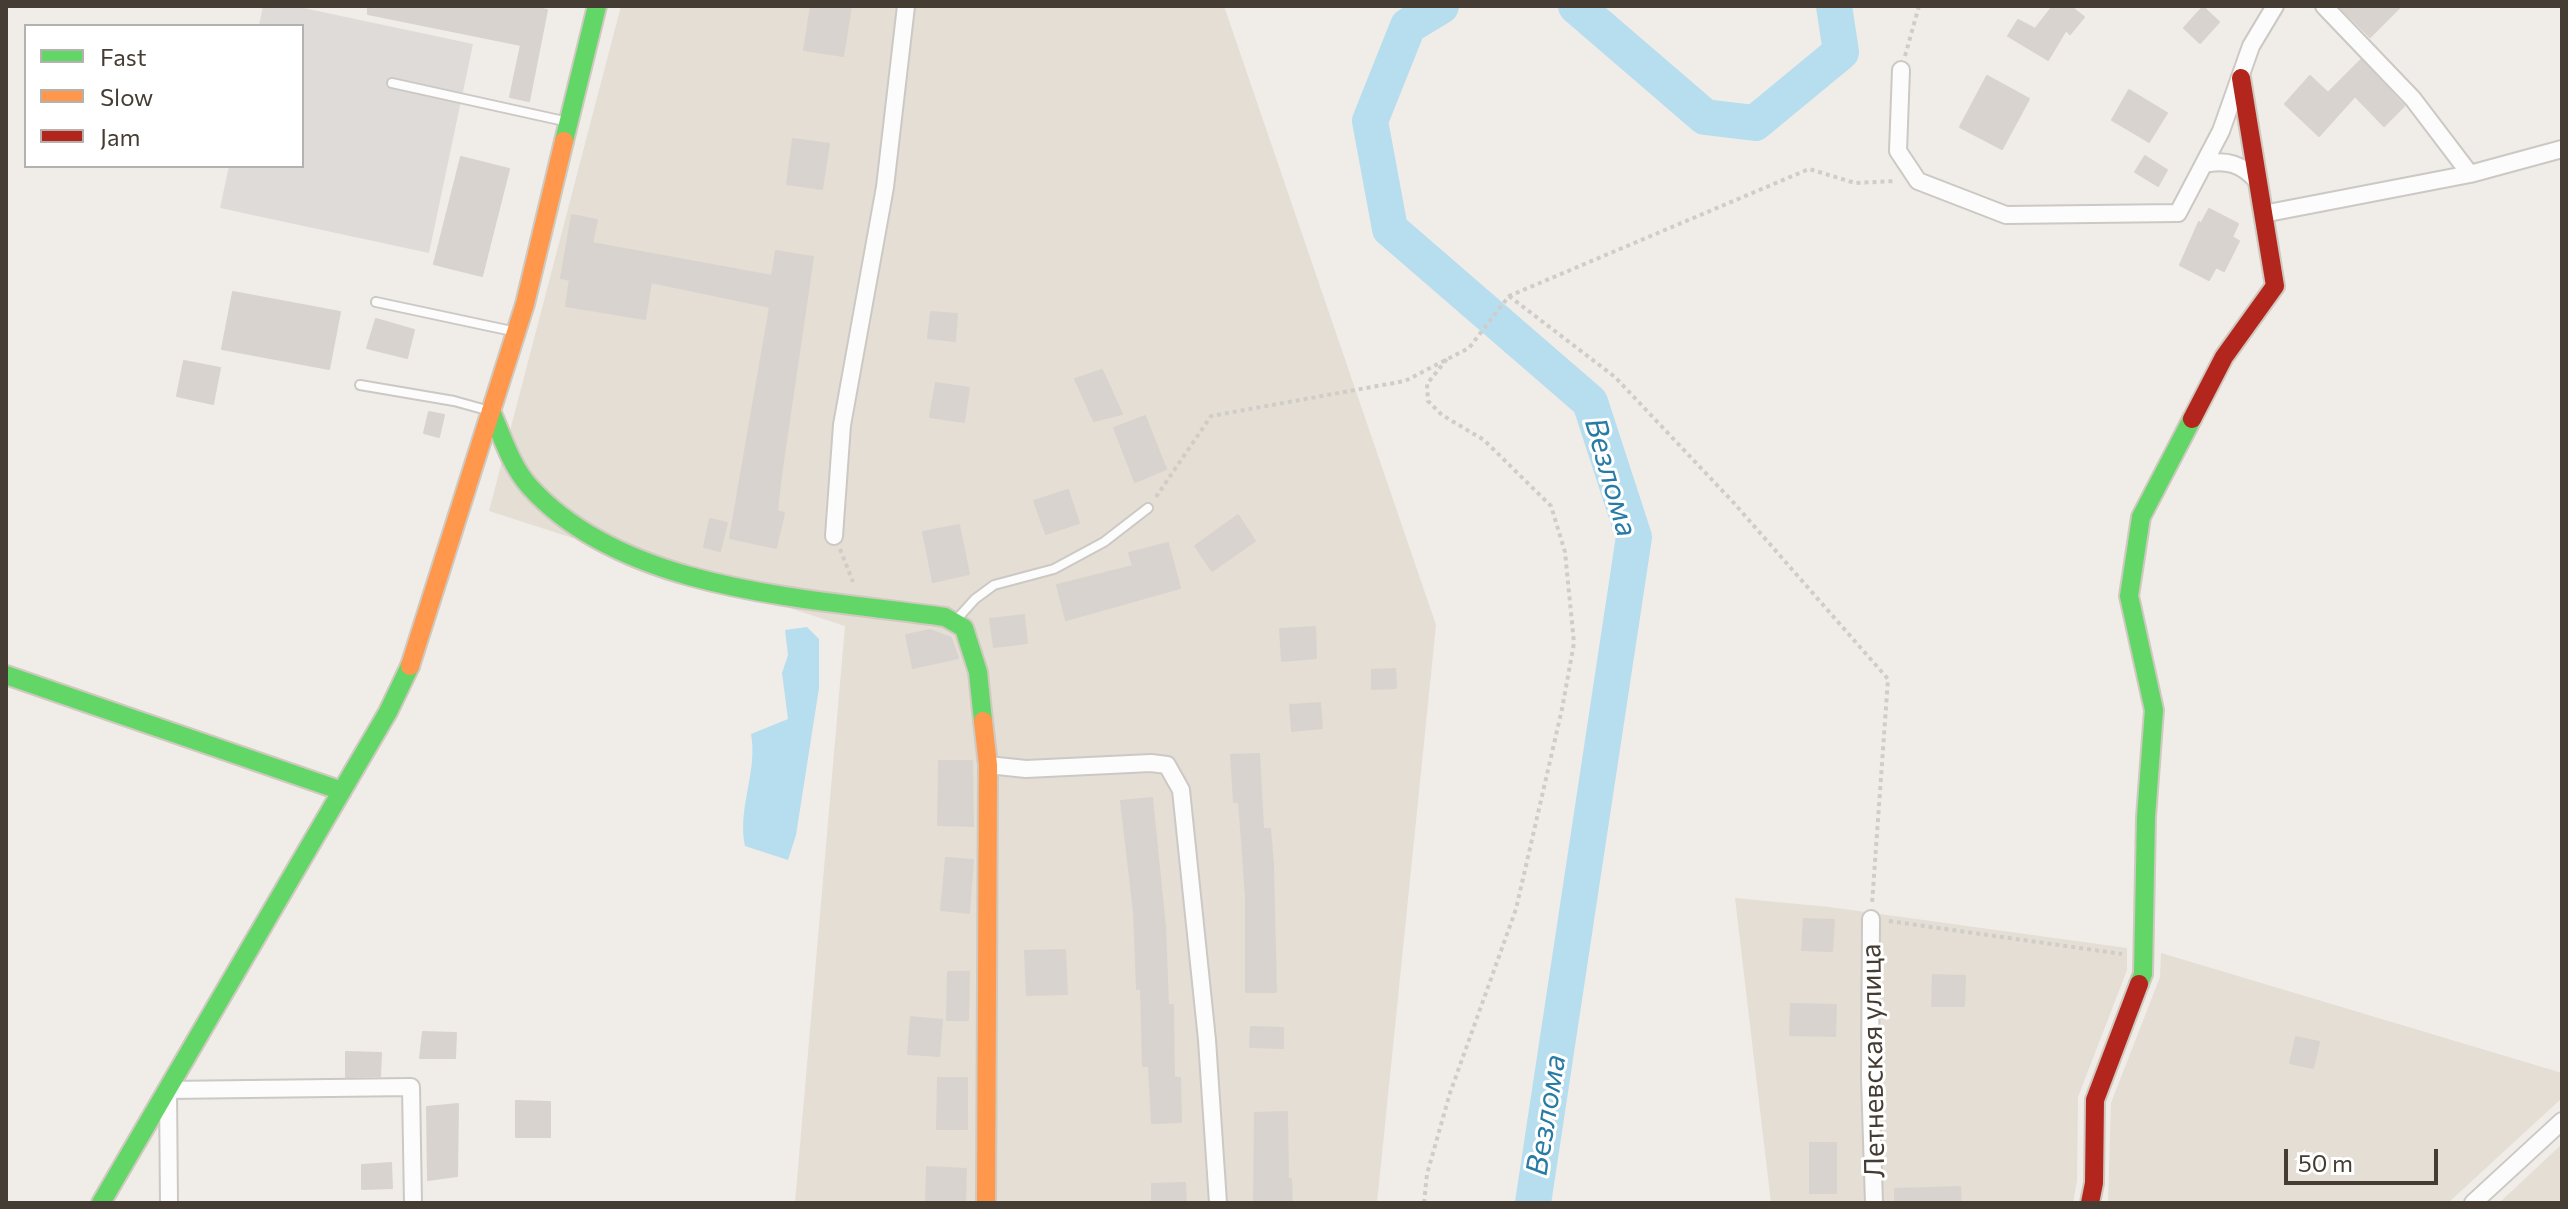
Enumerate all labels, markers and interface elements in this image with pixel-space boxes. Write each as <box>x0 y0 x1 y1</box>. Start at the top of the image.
legend <box>24 24 304 168</box>
text: Fast <box>100 42 147 71</box>
text: Slow <box>100 82 153 111</box>
text: Jam <box>100 122 140 151</box>
water label: Везлома <box>1577 413 1645 541</box>
street label: Летневская улица <box>1854 943 1892 1179</box>
water label: Везлома <box>1519 1052 1573 1178</box>
scale bar <box>2288 1133 2442 1183</box>
text: 50 m <box>2298 1148 2353 1177</box>

